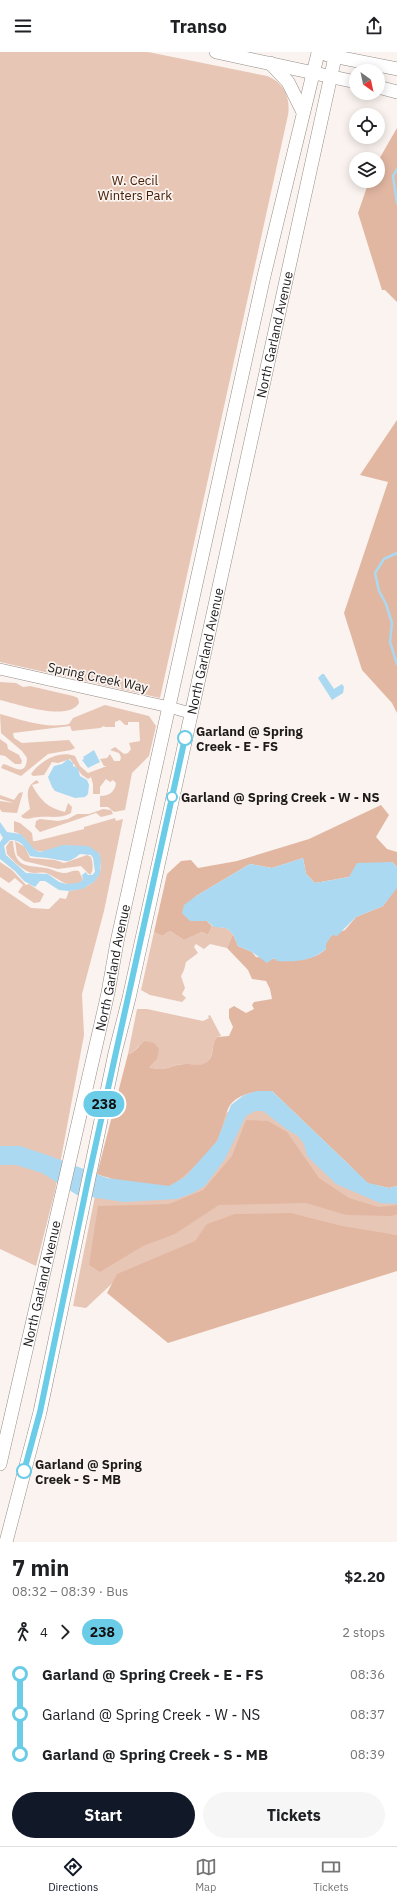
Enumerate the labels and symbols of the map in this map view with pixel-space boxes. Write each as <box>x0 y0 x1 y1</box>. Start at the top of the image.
north arrow <box>349 64 385 100</box>
park label: W. Cecil Winters Park <box>98 172 172 204</box>
street label: North Garland Avenue <box>253 270 297 400</box>
street label: North Garland Avenue <box>183 586 228 716</box>
street label: Spring Creek Way <box>46 659 150 697</box>
place label: Garland @ Spring Creek - E - FS <box>196 723 304 755</box>
marker: Garland @ Spring Creek - E - FS <box>177 730 193 746</box>
place label: Garland @ Spring Creek - W - NS <box>181 789 380 806</box>
marker: Garland @ Spring Creek - W - NS <box>166 791 178 803</box>
street label: North Garland Avenue <box>92 903 134 1033</box>
line badge: 238 <box>81 1091 127 1117</box>
street label: North Garland Avenue <box>19 1219 65 1349</box>
place label: Garland @ Spring Creek - S - MB <box>35 1456 143 1488</box>
marker: Garland @ Spring Creek - S - MB <box>16 1463 32 1479</box>

